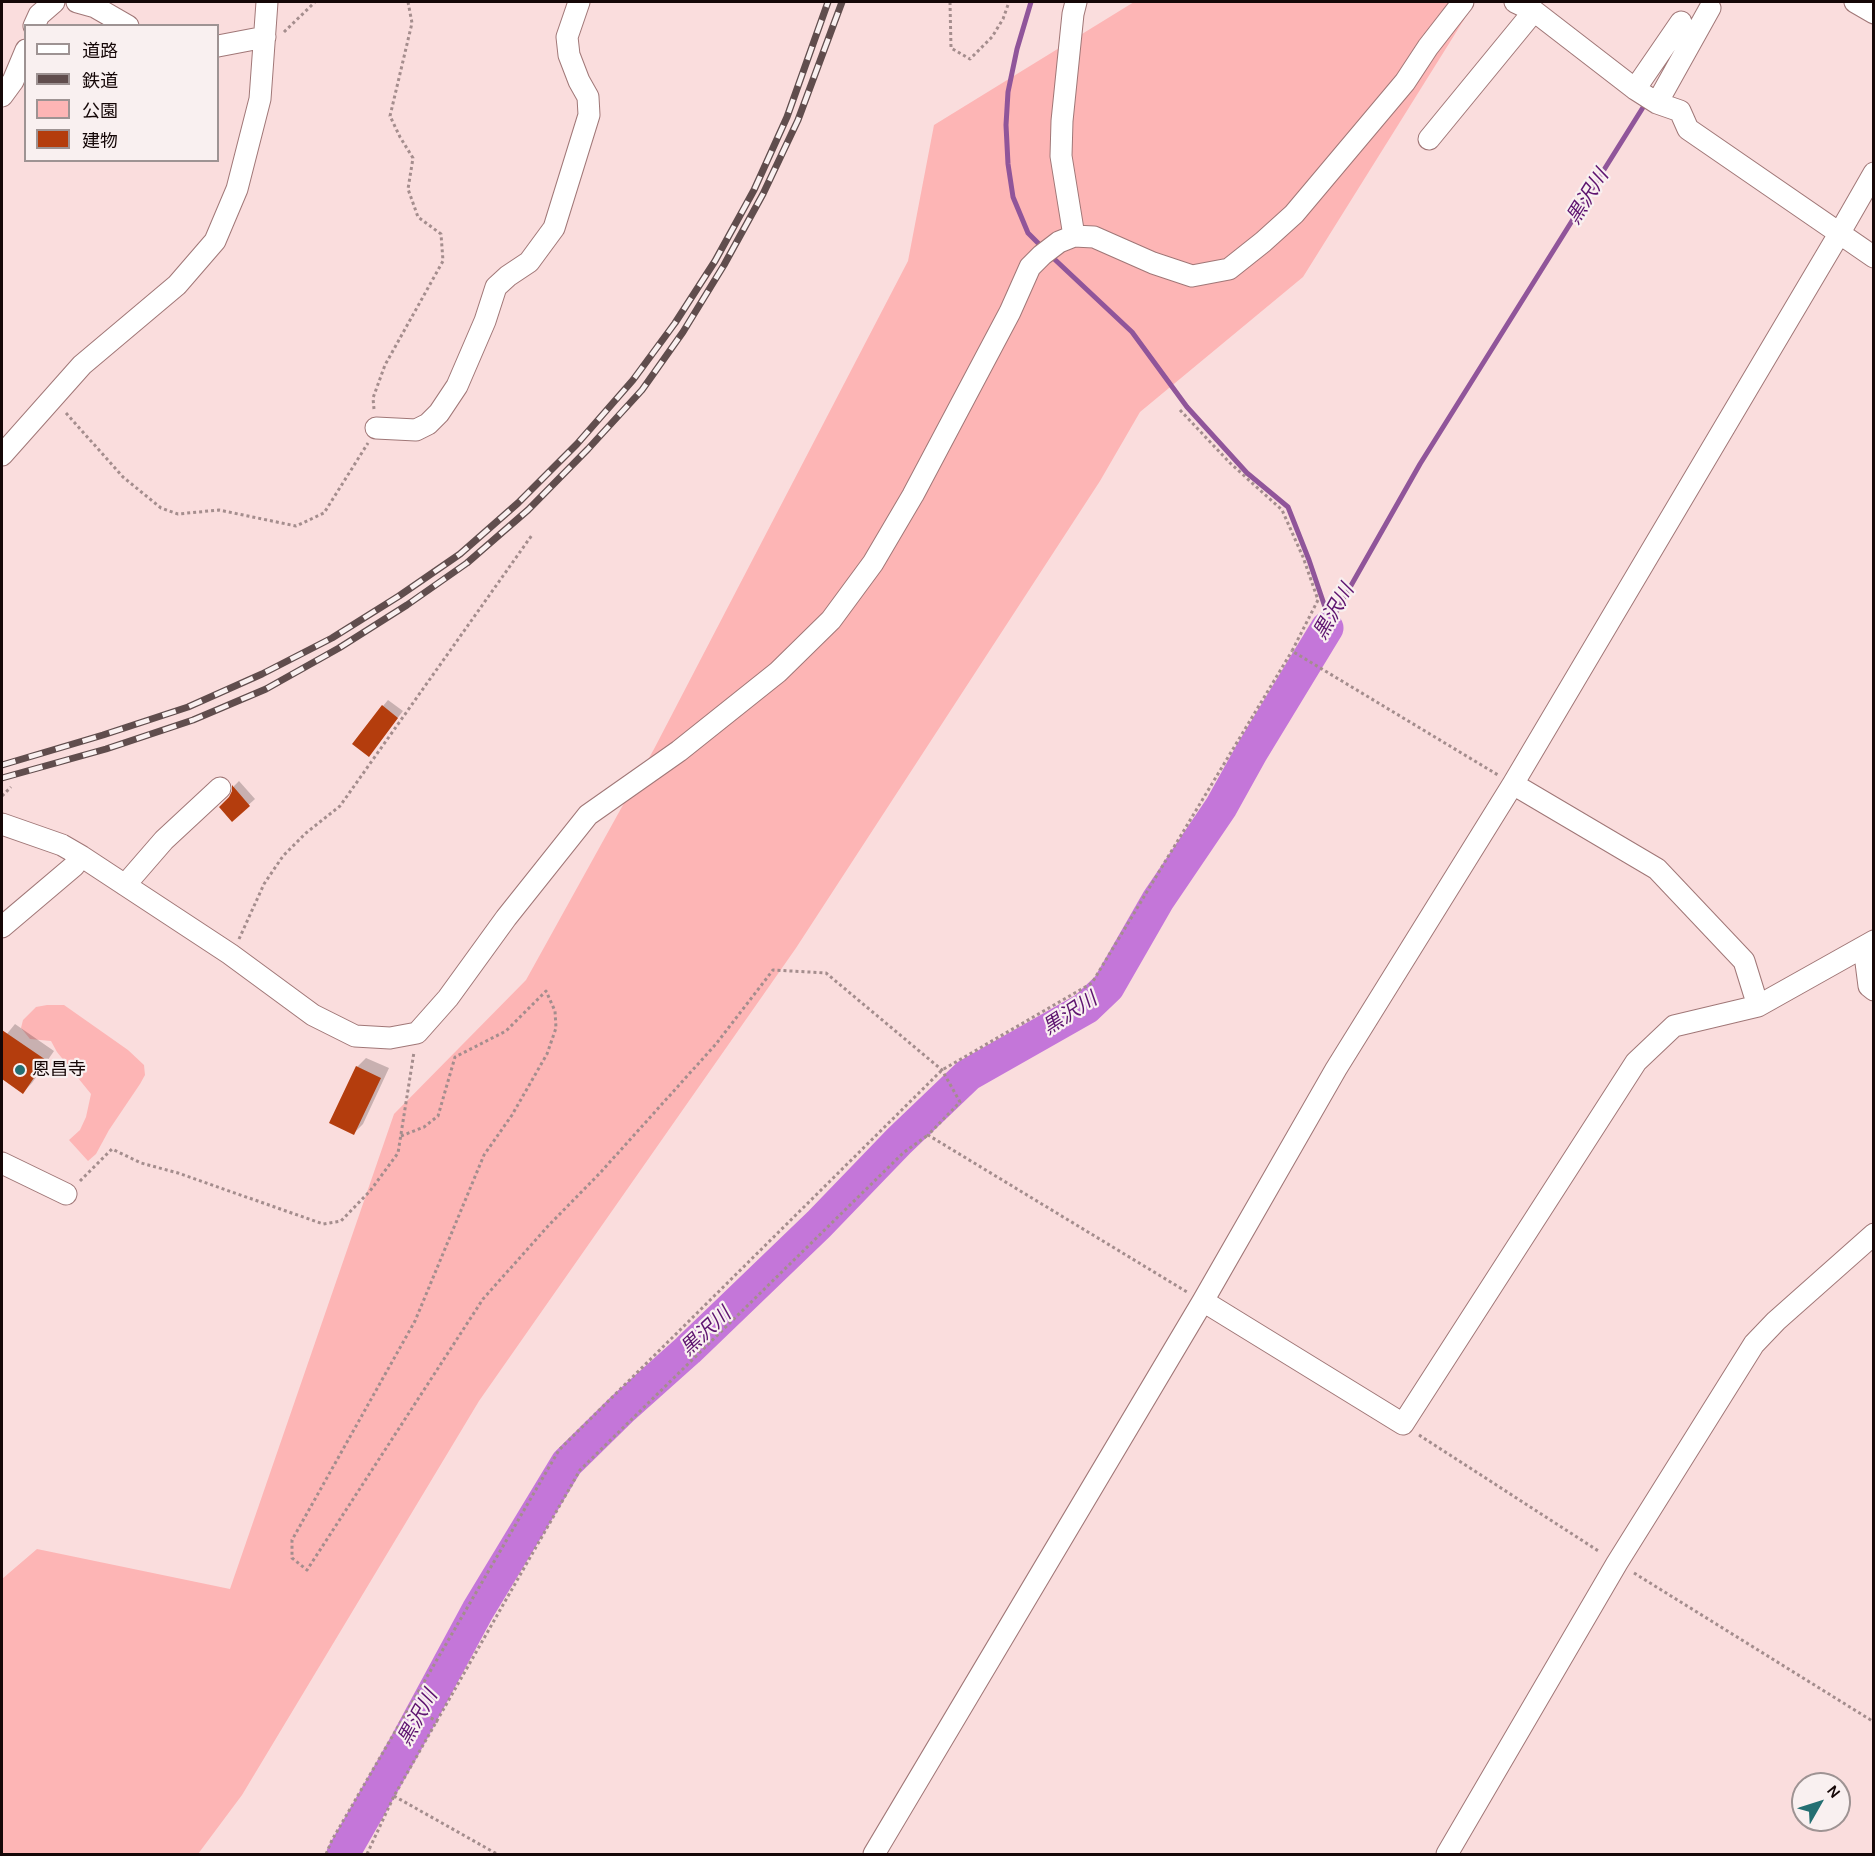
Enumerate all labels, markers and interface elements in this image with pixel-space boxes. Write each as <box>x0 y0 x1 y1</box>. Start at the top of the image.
legend <box>24 24 219 162</box>
text: 道路 <box>82 40 118 62</box>
text: 鉄道 <box>82 70 118 92</box>
text: 公園 <box>82 100 118 122</box>
text: 建物 <box>82 130 118 152</box>
water label: 黒沢川 <box>1562 165 1614 229</box>
water label: 黒沢川 <box>1309 580 1359 644</box>
water label: 黒沢川 <box>1038 988 1102 1040</box>
place label: 恩昌寺 <box>32 1059 86 1081</box>
marker: 恩昌寺 <box>13 1063 27 1077</box>
water label: 黒沢川 <box>676 1303 736 1361</box>
water label: 黒沢川 <box>393 1686 443 1750</box>
north arrow <box>1791 1772 1851 1832</box>
text: N <box>1823 1781 1845 1802</box>

